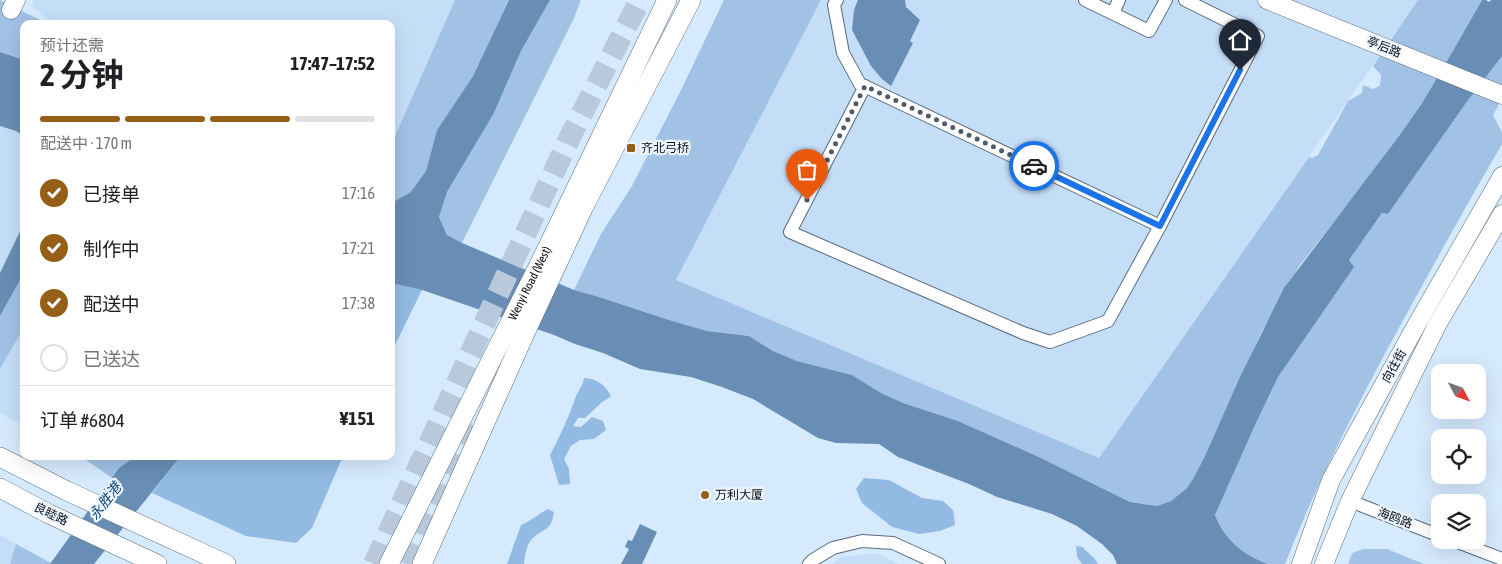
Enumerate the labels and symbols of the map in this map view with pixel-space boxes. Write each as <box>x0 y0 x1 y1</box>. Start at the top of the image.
pin <box>1219 19 1261 70</box>
street label: 亭后路 <box>1365 34 1403 60</box>
place label: 齐北弓桥 <box>641 141 689 155</box>
courier <box>1009 141 1059 191</box>
marker: 齐北弓桥 <box>625 142 637 154</box>
pin <box>786 149 828 200</box>
street label: Wenyi Road (West) <box>505 244 554 323</box>
street label: 向往街 <box>1379 347 1409 385</box>
north arrow <box>1431 364 1486 419</box>
water label: 永胜港 <box>86 478 125 522</box>
place label: 万利大厦 <box>715 488 763 502</box>
marker: 万利大厦 <box>699 489 711 501</box>
street label: 良睦路 <box>32 500 70 528</box>
street label: 海鸥路 <box>1376 505 1414 531</box>

